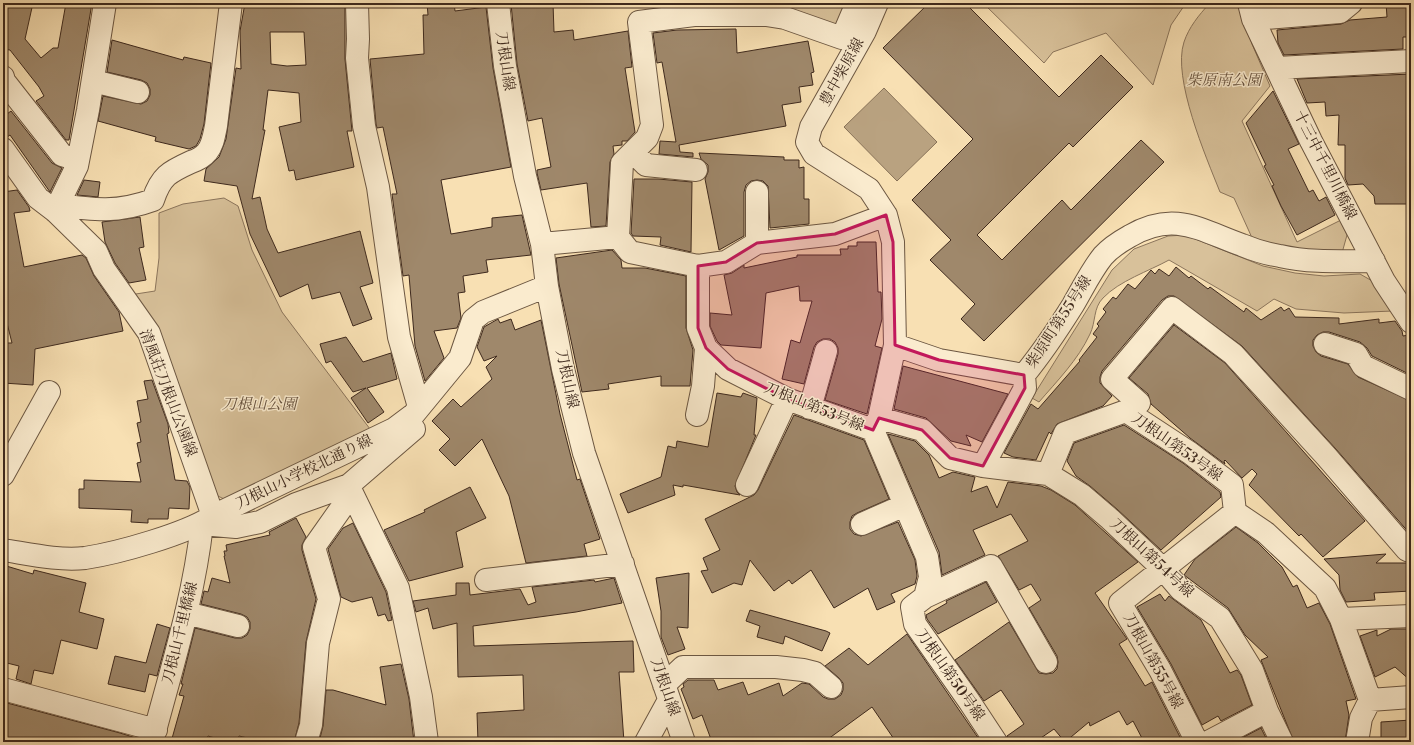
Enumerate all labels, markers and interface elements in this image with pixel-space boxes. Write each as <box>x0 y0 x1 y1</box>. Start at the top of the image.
street label: 刀根山線 <box>491 30 519 92</box>
street label: 豊中柴原線 <box>816 35 868 109</box>
park label: 柴原南公園 <box>1186 71 1264 90</box>
street label: 十三中千里川橋線 <box>1289 107 1361 223</box>
street label: 柴原町第55号線 <box>1022 272 1096 372</box>
street label: 清風荘刀根山公園線 <box>135 327 201 459</box>
street label: 刀根山線 <box>551 348 583 410</box>
street label: 刀根山第53号線 <box>761 378 867 436</box>
park label: 刀根山公園 <box>221 395 299 414</box>
street label: 刀根山第53号線 <box>1128 409 1226 485</box>
street label: 刀根山小学校北通り線 <box>232 431 376 513</box>
street label: 刀根山第54号線 <box>1106 514 1198 602</box>
street label: 刀根山千里橋線 <box>158 580 202 686</box>
street label: 刀根山第55号線 <box>1119 610 1187 712</box>
street label: 刀根山第50号線 <box>911 625 989 725</box>
street label: 刀根山線 <box>646 656 684 718</box>

